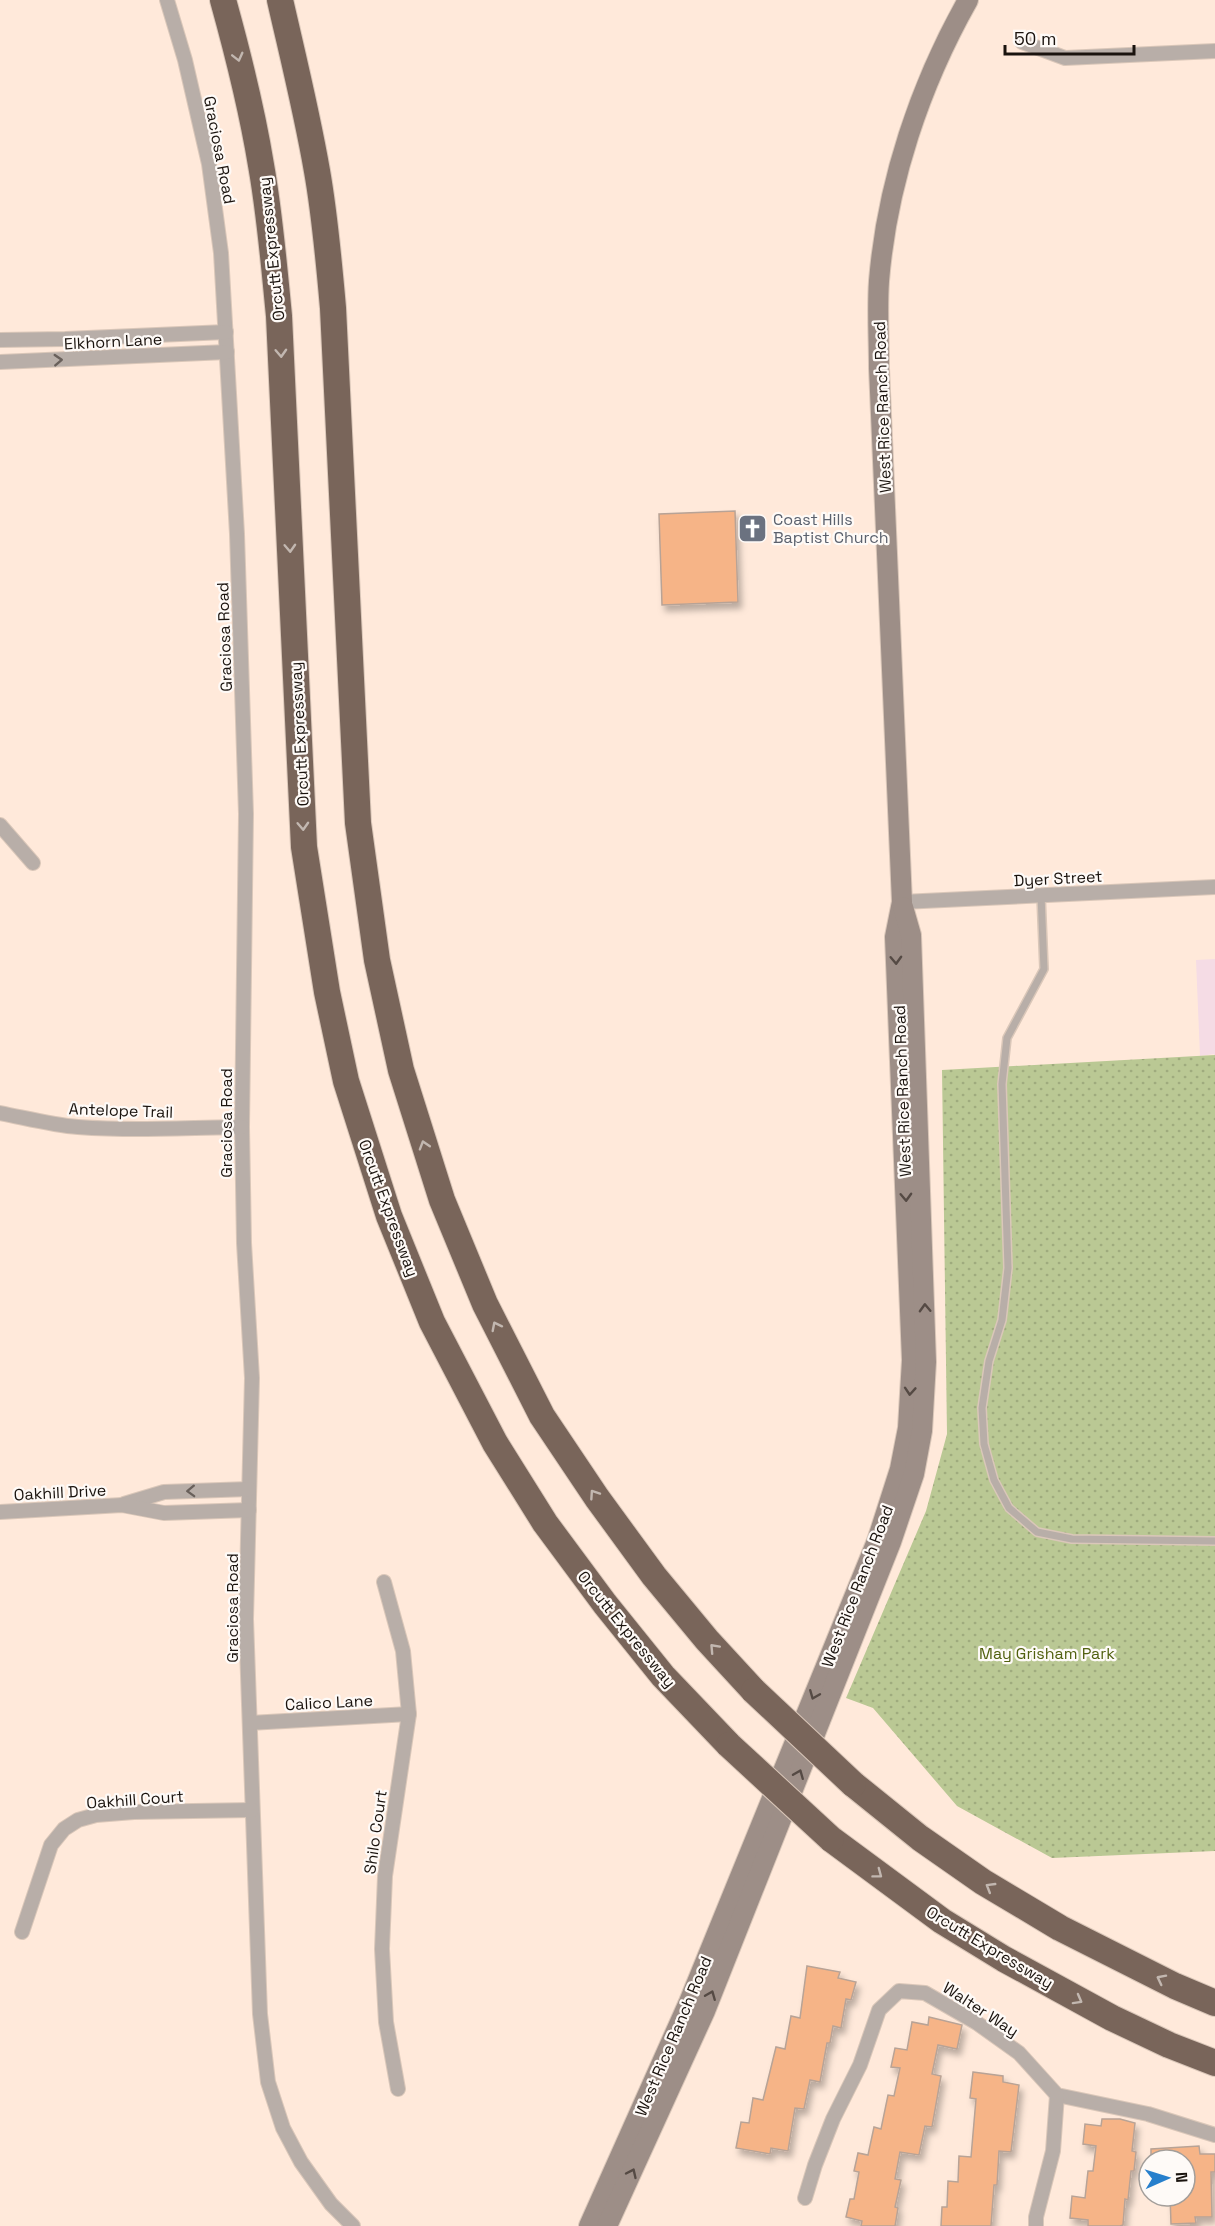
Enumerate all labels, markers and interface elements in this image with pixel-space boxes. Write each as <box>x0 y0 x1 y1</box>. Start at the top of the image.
scale bar <box>1005 18 1134 56</box>
text: 50 m <box>1014 27 1056 50</box>
one-way arrow <box>230 51 243 61</box>
street label: Graciosa Road <box>199 94 240 206</box>
street label: Orcutt Expressway <box>253 176 290 322</box>
street label: West Rice Ranch Road <box>869 321 896 493</box>
street label: Elkhorn Lane <box>63 328 163 355</box>
one-way arrow <box>275 348 288 357</box>
one-way arrow <box>54 354 63 367</box>
place label: Coast Hills Baptist Church <box>773 509 889 548</box>
church icon: Coast Hills Baptist Church <box>736 512 768 544</box>
one-way arrow <box>284 543 297 552</box>
street label: Graciosa Road <box>212 582 237 692</box>
street label: Orcutt Expressway <box>285 661 314 807</box>
one-way arrow <box>297 822 310 831</box>
street label: Dyer Street <box>1013 866 1103 891</box>
one-way arrow <box>890 955 903 964</box>
street label: West Rice Ranch Road <box>889 1005 916 1177</box>
street label: Graciosa Road <box>216 1068 237 1178</box>
street label: Antelope Trail <box>68 1098 174 1123</box>
street label: Orcutt Expressway <box>354 1137 423 1280</box>
one-way arrow <box>419 1140 432 1151</box>
one-way arrow <box>900 1192 912 1201</box>
one-way arrow <box>918 1303 931 1312</box>
one-way arrow <box>492 1321 504 1332</box>
one-way arrow <box>904 1387 917 1396</box>
street label: Oakhill Drive <box>13 1480 107 1505</box>
one-way arrow <box>186 1484 195 1497</box>
one-way arrow <box>590 1490 601 1501</box>
street label: West Rice Ranch Road <box>817 1502 898 1670</box>
street label: Graciosa Road <box>222 1553 243 1663</box>
street label: Orcutt Expressway <box>573 1566 680 1692</box>
park label: May Grisham Park <box>979 1643 1115 1664</box>
one-way arrow <box>710 1645 721 1655</box>
one-way arrow <box>809 1689 821 1700</box>
street label: Calico Lane <box>284 1690 374 1715</box>
one-way arrow <box>791 1770 804 1780</box>
street label: Oakhill Court <box>86 1786 184 1813</box>
street label: Shilo Court <box>359 1789 392 1876</box>
one-way arrow <box>871 1866 882 1877</box>
one-way arrow <box>986 1882 996 1894</box>
street label: Orcutt Expressway <box>922 1901 1057 1994</box>
street label: West Rice Ranch Road <box>630 1953 717 2119</box>
one-way arrow <box>1157 1975 1168 1987</box>
street label: Walter Way <box>939 1977 1023 2042</box>
one-way arrow <box>704 1990 716 2001</box>
one-way arrow <box>1072 1992 1083 2004</box>
north arrow <box>1137 2148 1197 2208</box>
one-way arrow <box>625 2168 637 2179</box>
text: N <box>1171 2171 1192 2183</box>

